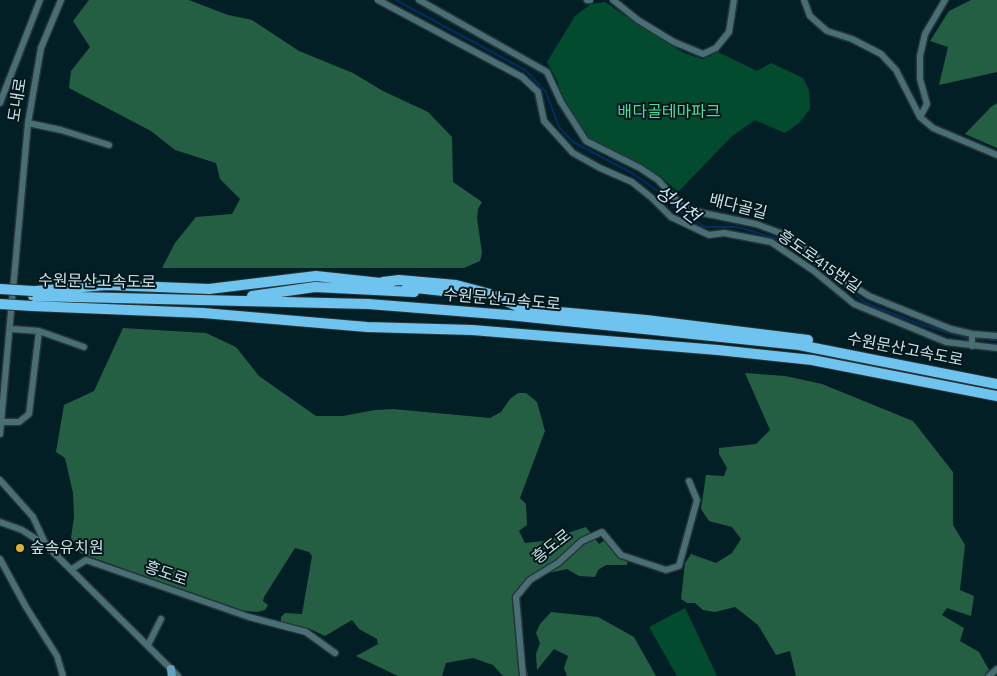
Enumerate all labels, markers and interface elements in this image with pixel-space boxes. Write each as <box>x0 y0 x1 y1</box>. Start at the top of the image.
street label: 도내로 <box>5 77 31 123</box>
park label: 배다골테마파크 <box>617 102 721 122</box>
water label: 성사천 <box>651 181 703 229</box>
street label: 배다골길 <box>707 191 769 223</box>
street label: 흥도로415번길 <box>774 226 864 298</box>
street label: 수원문산고속도로 <box>38 271 156 293</box>
street label: 수원문산고속도로 <box>443 285 561 315</box>
street label: 수원문산고속도로 <box>845 329 965 371</box>
street label: 흥도로 <box>529 526 575 568</box>
place label: 숲속유치원 <box>30 538 104 558</box>
marker: 숲속유치원 <box>14 542 26 554</box>
street label: 흥도로 <box>142 558 190 590</box>

